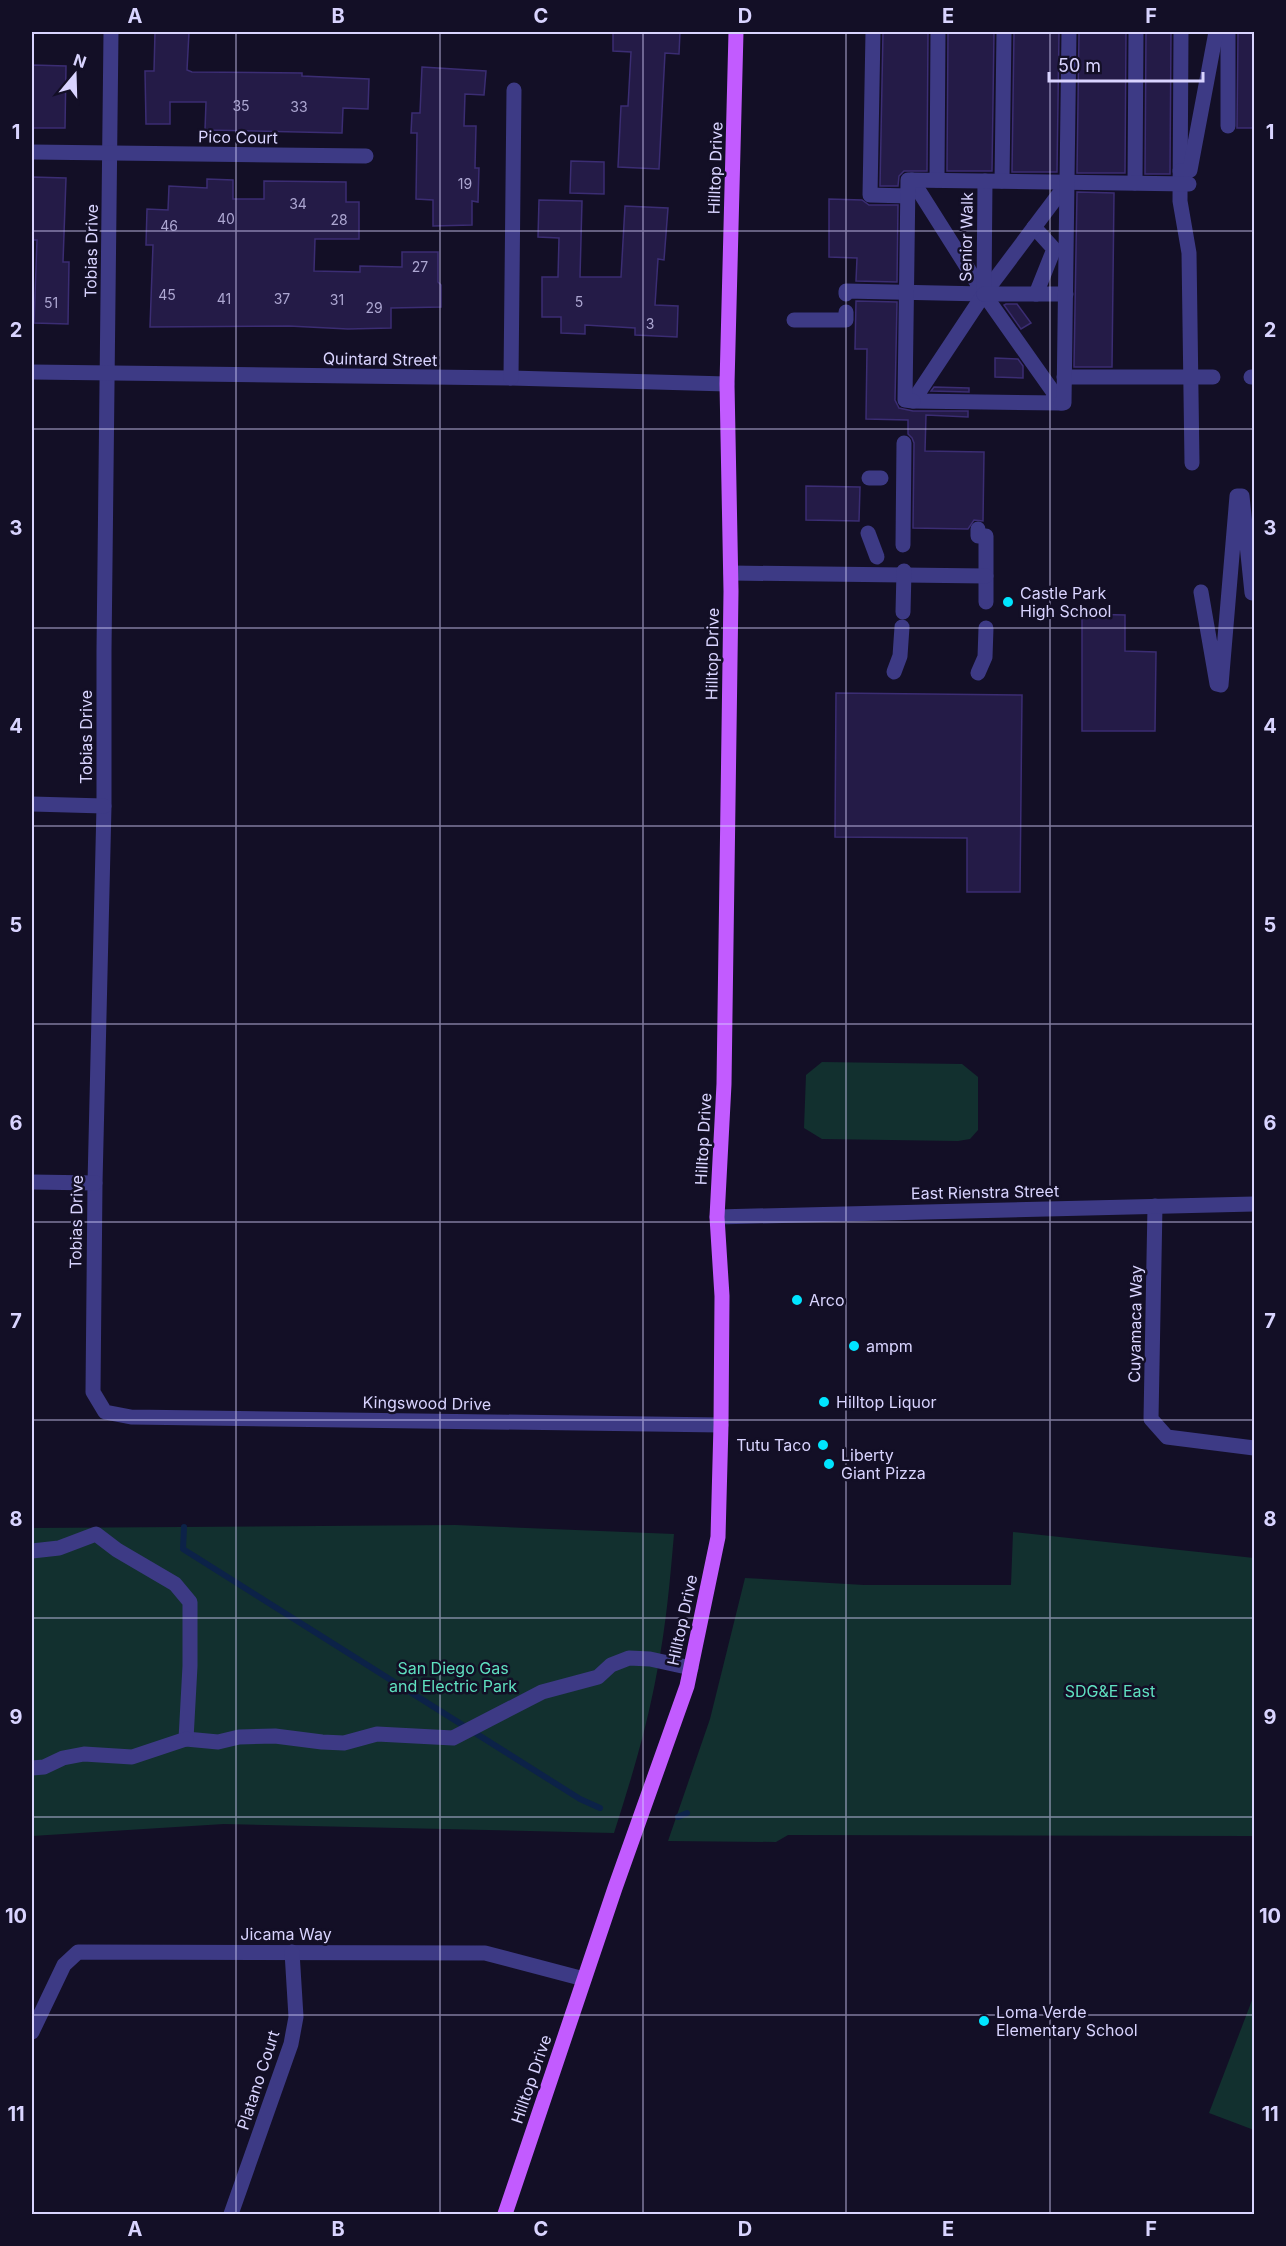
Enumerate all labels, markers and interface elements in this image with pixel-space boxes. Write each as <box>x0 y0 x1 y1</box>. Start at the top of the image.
text: A <box>128 4 143 28</box>
text: B <box>331 4 345 28</box>
text: C <box>534 4 548 28</box>
text: D <box>738 4 752 28</box>
text: E <box>942 4 954 28</box>
text: F <box>1145 4 1157 28</box>
north arrow <box>45 45 105 105</box>
scale bar <box>1049 45 1204 83</box>
text: N <box>71 49 89 72</box>
text: 50 m <box>1058 55 1101 76</box>
house number: 35 <box>232 97 250 114</box>
house number: 33 <box>290 98 308 115</box>
text: 1 <box>12 120 20 144</box>
text: 1 <box>1266 120 1274 144</box>
street label: Hilltop Drive <box>703 121 727 215</box>
street label: Pico Court <box>198 126 278 148</box>
house number: 19 <box>458 175 472 192</box>
street label: Senior Walk <box>955 192 977 282</box>
house number: 34 <box>289 195 307 212</box>
street label: Tobias Drive <box>80 204 102 298</box>
house number: 40 <box>217 210 235 227</box>
house number: 28 <box>330 211 348 228</box>
house number: 46 <box>160 217 178 234</box>
house number: 27 <box>412 258 428 275</box>
house number: 45 <box>158 286 176 303</box>
house number: 41 <box>217 290 231 307</box>
house number: 37 <box>274 290 290 307</box>
house number: 31 <box>330 291 344 308</box>
house number: 5 <box>575 293 583 310</box>
house number: 51 <box>44 294 58 311</box>
house number: 29 <box>365 299 383 316</box>
house number: 3 <box>646 315 654 332</box>
text: 2 <box>10 318 22 342</box>
text: 2 <box>1264 318 1276 342</box>
street label: Quintard Street <box>323 348 437 370</box>
text: 3 <box>10 516 22 540</box>
text: 3 <box>1264 516 1276 540</box>
place label: Castle Park High School <box>1020 583 1111 621</box>
marker: Castle Park High School <box>1001 595 1015 609</box>
street label: Hilltop Drive <box>701 608 723 700</box>
street label: Tobias Drive <box>76 690 96 784</box>
text: 4 <box>9 714 23 738</box>
text: 4 <box>1263 714 1277 738</box>
text: 5 <box>10 913 22 937</box>
text: 5 <box>1264 913 1276 937</box>
street label: Hilltop Drive <box>691 1092 715 1186</box>
text: 6 <box>10 1111 23 1135</box>
text: 6 <box>1264 1111 1277 1135</box>
street label: Tobias Drive <box>65 1175 87 1269</box>
street label: East Rienstra Street <box>911 1181 1059 1203</box>
street label: Cuyamaca Way <box>1124 1265 1146 1383</box>
place label: Arco <box>809 1290 845 1310</box>
marker: Arco <box>790 1293 804 1307</box>
text: 7 <box>10 1309 22 1333</box>
text: 7 <box>1264 1309 1276 1333</box>
place label: ampm <box>866 1336 913 1356</box>
marker: ampm <box>847 1339 861 1353</box>
street label: Kingswood Drive <box>363 1392 491 1414</box>
place label: Hilltop Liquor <box>836 1392 937 1412</box>
marker: Hilltop Liquor <box>817 1395 831 1409</box>
place label: Tutu Taco <box>736 1435 811 1455</box>
marker: Tutu Taco <box>816 1438 830 1452</box>
place label: Liberty Giant Pizza <box>841 1445 926 1483</box>
marker: Liberty Giant Pizza <box>822 1457 836 1471</box>
text: 8 <box>9 1507 23 1531</box>
text: 8 <box>1263 1507 1277 1531</box>
street label: Hilltop Drive <box>663 1573 701 1667</box>
park label: San Diego Gas and Electric Park <box>389 1658 517 1696</box>
park label: SDG&E East <box>1065 1681 1155 1701</box>
text: 9 <box>10 1705 23 1729</box>
text: 9 <box>1264 1705 1277 1729</box>
text: 10 <box>5 1904 27 1928</box>
text: 10 <box>1259 1904 1281 1928</box>
street label: Jicama Way <box>240 1924 332 1944</box>
place label: Loma Verde Elementary School <box>996 2002 1138 2040</box>
marker: Loma Verde Elementary School <box>977 2014 991 2028</box>
street label: Platano Court <box>233 2028 283 2132</box>
street label: Hilltop Drive <box>507 2032 555 2126</box>
text: 11 <box>7 2102 25 2126</box>
text: 11 <box>1261 2102 1279 2126</box>
text: A <box>128 2217 143 2241</box>
text: B <box>331 2217 345 2241</box>
text: C <box>534 2217 548 2241</box>
text: D <box>738 2217 752 2241</box>
text: E <box>942 2217 954 2241</box>
text: F <box>1145 2217 1157 2241</box>

